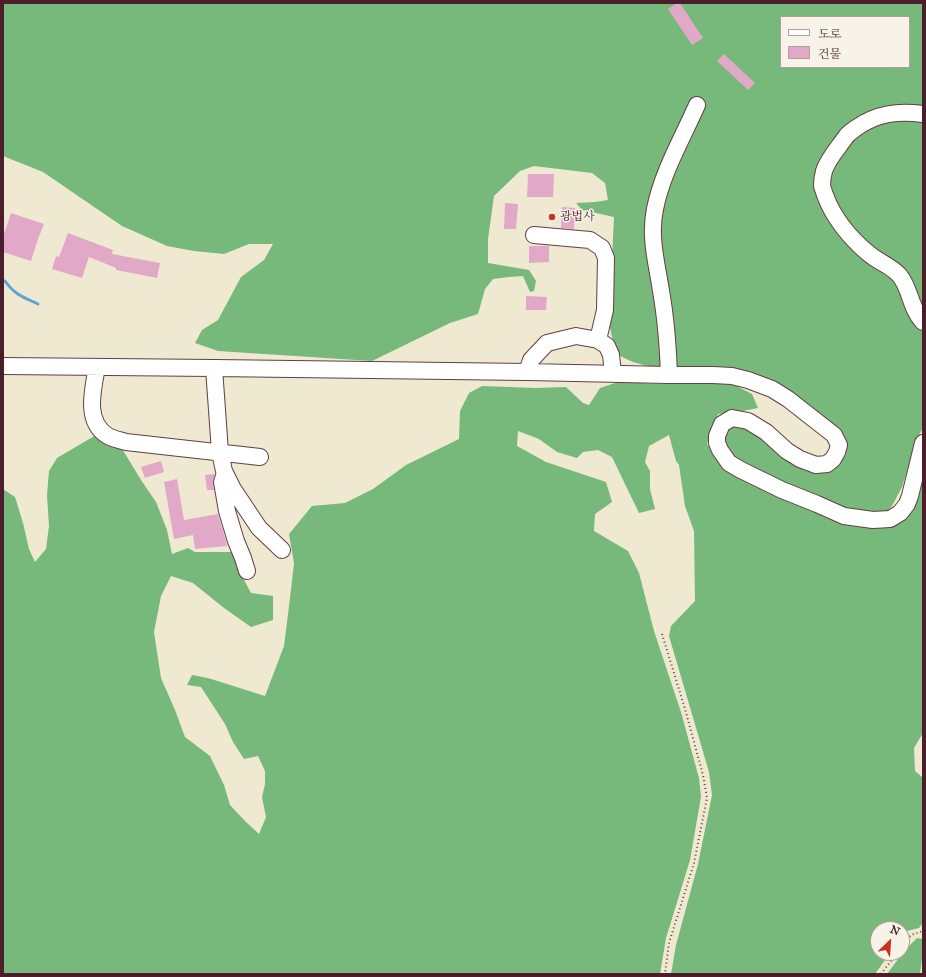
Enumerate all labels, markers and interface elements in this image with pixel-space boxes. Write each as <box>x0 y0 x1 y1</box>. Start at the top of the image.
legend <box>780 16 910 68</box>
text: 도로 <box>818 27 841 41</box>
text: 건물 <box>818 47 841 61</box>
place label: 광법사 <box>560 210 595 224</box>
marker: 광법사 <box>547 212 557 222</box>
north arrow <box>870 921 910 961</box>
text: N <box>888 923 902 938</box>

